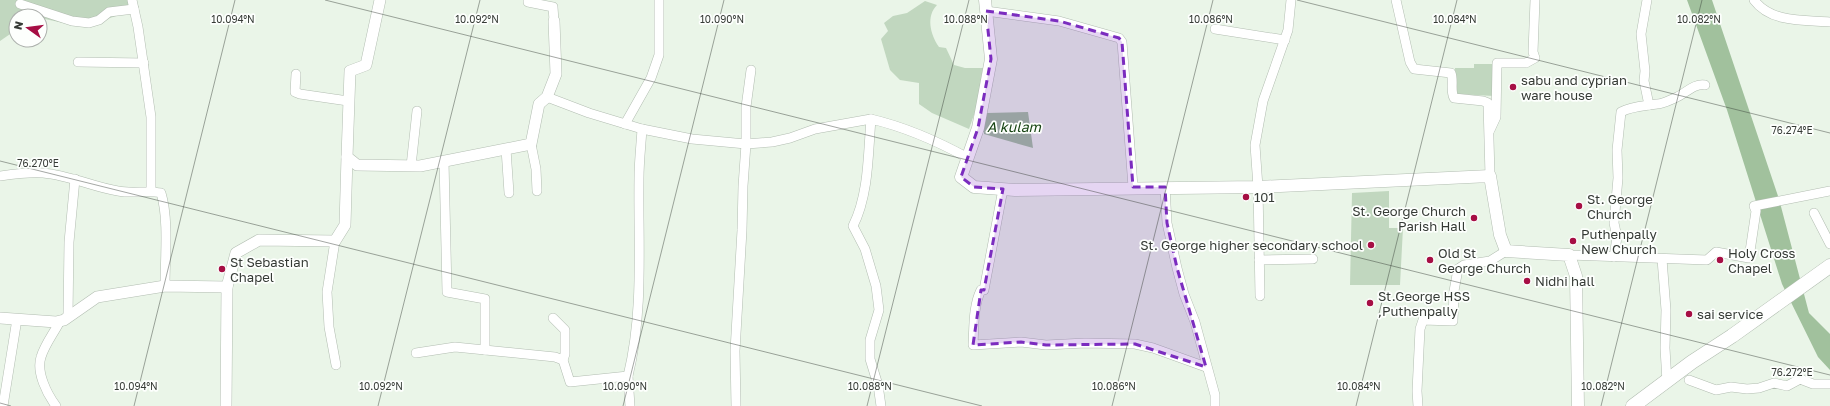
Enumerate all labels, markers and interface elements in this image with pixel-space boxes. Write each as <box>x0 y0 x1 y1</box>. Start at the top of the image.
north arrow <box>8 8 48 48</box>
text: 10.094°N <box>211 13 255 25</box>
text: 10.092°N <box>455 13 499 25</box>
text: 10.090°N <box>700 13 744 25</box>
text: 10.088°N <box>944 13 988 25</box>
text: 10.086°N <box>1189 13 1233 25</box>
text: 10.084°N <box>1433 13 1477 25</box>
text: 10.082°N <box>1677 13 1721 25</box>
text: N <box>10 20 25 31</box>
place label: sabu and cyprian ware house <box>1521 72 1627 103</box>
marker: sabu and cyprian ware house <box>1508 82 1518 92</box>
water label: A kulam <box>987 118 1042 135</box>
text: 76.274°E <box>1771 124 1813 136</box>
text: 76.270°E <box>17 157 59 169</box>
place label: 101 <box>1254 189 1275 205</box>
place label: St. George Church <box>1587 191 1653 222</box>
marker: 101 <box>1241 192 1251 202</box>
marker: St. George Church <box>1574 201 1584 211</box>
place label: St. George Church Parish Hall <box>1352 203 1466 234</box>
marker: St. George Church Parish Hall <box>1469 213 1479 223</box>
place label: Puthenpally New Church <box>1581 226 1658 257</box>
marker: Puthenpally New Church <box>1568 236 1578 246</box>
place label: St. George higher secondary school <box>1140 237 1363 253</box>
marker: St. George higher secondary school <box>1366 240 1376 250</box>
place label: Old St George Church <box>1438 245 1531 276</box>
place label: Holy Cross Chapel <box>1728 245 1796 276</box>
place label: St Sebastian Chapel <box>230 254 309 285</box>
marker: Old St George Church <box>1425 255 1435 265</box>
marker: Holy Cross Chapel <box>1715 255 1725 265</box>
marker: St Sebastian Chapel <box>217 264 227 274</box>
place label: Nidhi hall <box>1535 273 1595 289</box>
marker: Nidhi hall <box>1522 276 1532 286</box>
place label: St.George HSS ,Puthenpally <box>1378 288 1470 319</box>
marker: St.George HSS ,Puthenpally <box>1365 298 1375 308</box>
place label: sai service <box>1697 306 1763 322</box>
marker: sai service <box>1684 309 1694 319</box>
text: 76.272°E <box>1771 366 1813 378</box>
text: 10.094°N <box>114 380 158 392</box>
text: 10.092°N <box>359 380 403 392</box>
text: 10.090°N <box>603 380 647 392</box>
text: 10.088°N <box>848 380 892 392</box>
text: 10.086°N <box>1092 380 1136 392</box>
text: 10.084°N <box>1337 380 1381 392</box>
text: 10.082°N <box>1581 380 1625 392</box>

